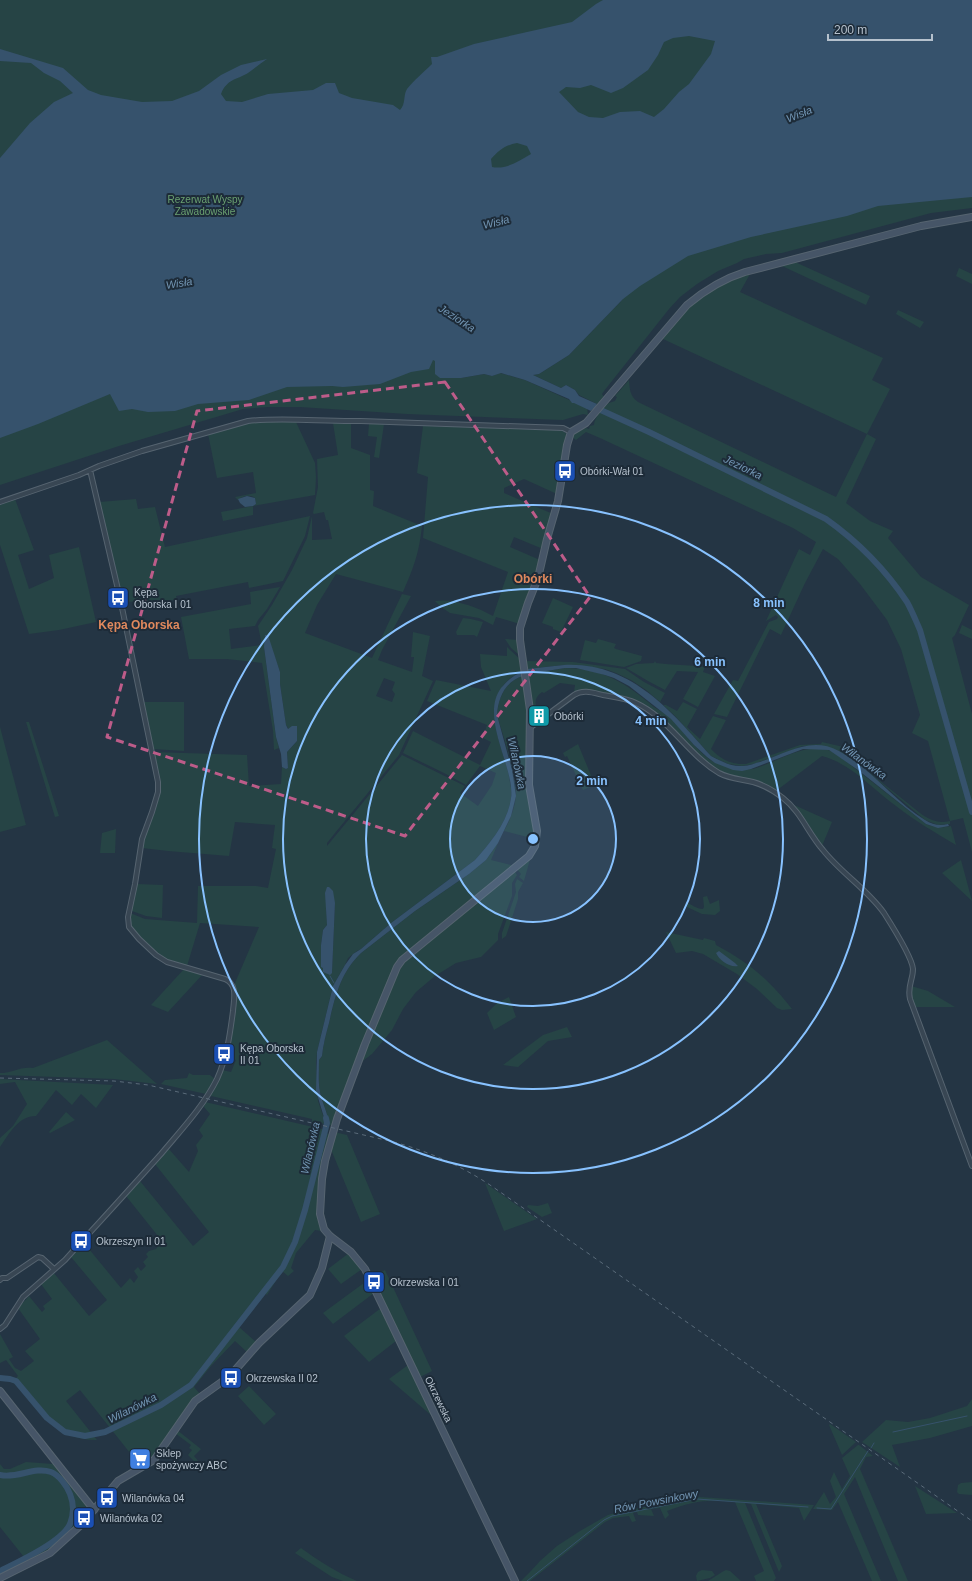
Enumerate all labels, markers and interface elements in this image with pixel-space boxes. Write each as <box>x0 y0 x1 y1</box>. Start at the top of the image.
scale bar <box>828 16 932 42</box>
text: 200 m <box>834 23 867 37</box>
water label: Wisła <box>784 103 814 125</box>
park label: Rezerwat Wyspy Zawadowskie <box>168 194 242 217</box>
water label: Wisła <box>482 213 510 231</box>
water label: Wisła <box>165 275 193 291</box>
water label: Jeziorka <box>436 301 477 334</box>
water label: Jeziorka <box>721 452 764 481</box>
bus stop icon: Obórki-Wał 01 <box>552 458 578 484</box>
place label: Obórki-Wał 01 <box>580 466 644 477</box>
district label: Obórki <box>514 572 552 586</box>
bus stop icon: Kępa Oborska I 01 <box>105 585 131 611</box>
place label: Kępa Oborska I 01 <box>134 587 192 610</box>
text: 8 min <box>753 596 785 610</box>
district label: Kępa Oborska <box>98 618 180 632</box>
text: 6 min <box>694 655 726 669</box>
building icon: Obórki <box>526 703 552 729</box>
place label: Obórki <box>554 711 583 722</box>
text: 4 min <box>635 714 667 728</box>
water label: Wilanówka <box>506 736 528 790</box>
water label: Wilanówka <box>839 741 889 781</box>
text: 2 min <box>576 774 608 788</box>
centre of rings <box>526 832 540 846</box>
bus stop icon: Kępa Oborska II 01 <box>211 1041 237 1067</box>
place label: Kępa Oborska II 01 <box>240 1043 304 1066</box>
water label: Wilanówka <box>298 1121 322 1175</box>
bus stop icon: Okrzeszyn II 01 <box>68 1228 94 1254</box>
place label: Okrzeszyn II 01 <box>96 1236 166 1247</box>
bus stop icon: Okrzewska I 01 <box>361 1269 387 1295</box>
place label: Okrzewska I 01 <box>390 1277 459 1288</box>
bus stop icon: Okrzewska II 02 <box>218 1365 244 1391</box>
place label: Okrzewska II 02 <box>246 1373 318 1384</box>
street label: Okrzewska <box>423 1375 455 1424</box>
water label: Wilanówka <box>106 1391 158 1425</box>
supermarket icon: Sklep spożywczy ABC <box>127 1446 153 1472</box>
place label: Sklep spożywczy ABC <box>156 1448 227 1471</box>
bus stop icon: Wilanówka 04 <box>94 1485 120 1511</box>
water label: Rów Powsinkowy <box>613 1487 701 1515</box>
place label: Wilanówka 04 <box>122 1493 185 1504</box>
bus stop icon: Wilanówka 02 <box>71 1505 97 1531</box>
place label: Wilanówka 02 <box>100 1513 163 1524</box>

